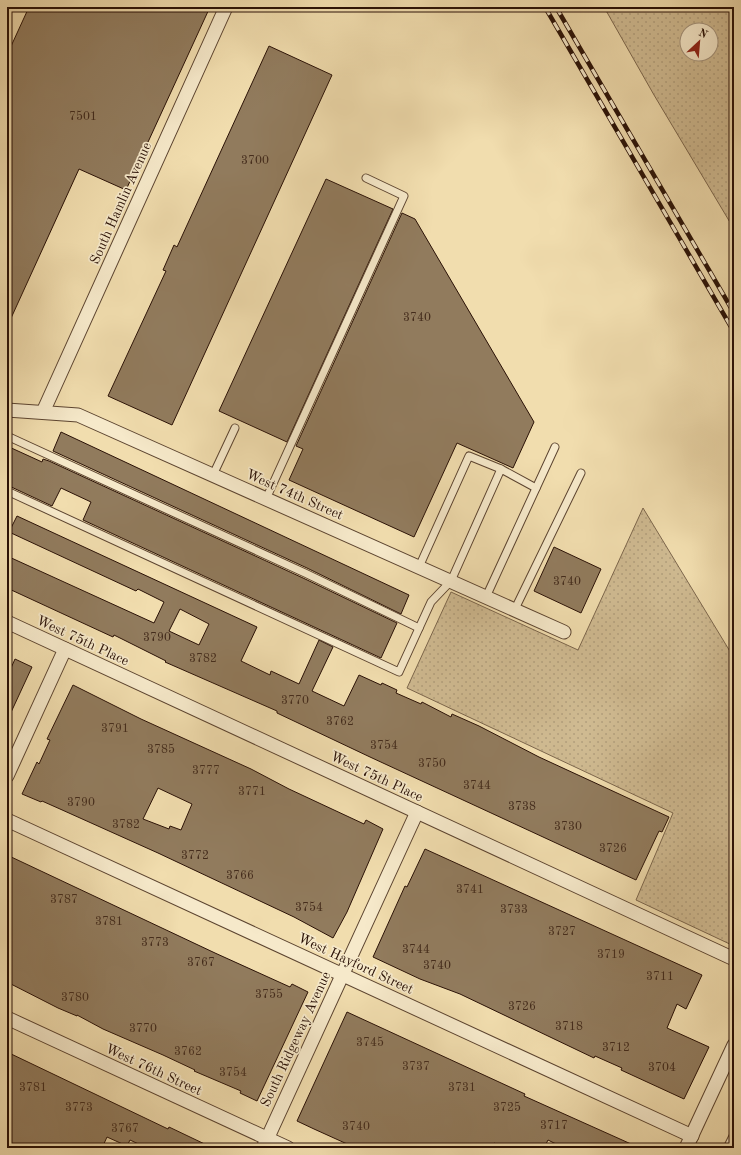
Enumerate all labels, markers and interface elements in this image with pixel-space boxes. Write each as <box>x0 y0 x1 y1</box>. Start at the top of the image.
north arrow <box>679 22 719 62</box>
text: N <box>697 28 709 41</box>
house number: 7501 <box>69 110 97 123</box>
street label: South Hamlin Avenue <box>88 140 154 267</box>
house number: 3700 <box>241 155 269 167</box>
house number: 3740 <box>403 312 431 324</box>
street label: West 74th Street <box>244 467 345 523</box>
house number: 3740 <box>553 576 581 588</box>
street label: West 75th Place <box>34 613 131 668</box>
house number: 3790 <box>143 632 171 644</box>
house number: 3782 <box>189 653 217 665</box>
house number: 3770 <box>281 695 309 707</box>
house number: 3762 <box>326 716 354 728</box>
house number: 3791 <box>101 723 129 735</box>
house number: 3754 <box>370 739 398 752</box>
house number: 3785 <box>147 743 175 756</box>
street label: West 75th Place <box>328 749 425 804</box>
house number: 3750 <box>418 757 446 770</box>
house number: 3777 <box>192 765 220 777</box>
house number: 3744 <box>463 780 491 792</box>
house number: 3771 <box>238 786 266 798</box>
house number: 3790 <box>67 797 95 809</box>
house number: 3738 <box>508 801 536 813</box>
house number: 3782 <box>112 819 140 831</box>
house number: 3730 <box>554 821 582 833</box>
house number: 3726 <box>599 843 627 855</box>
house number: 3772 <box>181 850 209 862</box>
house number: 3766 <box>226 870 254 882</box>
house number: 3741 <box>456 884 484 896</box>
house number: 3787 <box>50 894 78 906</box>
house number: 3754 <box>295 901 323 914</box>
house number: 3733 <box>500 904 528 916</box>
house number: 3781 <box>95 916 123 928</box>
house number: 3727 <box>548 926 576 938</box>
street label: West Hayford Street <box>296 931 416 997</box>
house number: 3773 <box>141 937 169 949</box>
house number: 3744 <box>402 944 430 956</box>
house number: 3719 <box>597 949 625 961</box>
house number: 3767 <box>187 957 215 969</box>
house number: 3740 <box>423 960 451 972</box>
street label: South Ridgeway Avenue <box>258 970 333 1109</box>
house number: 3711 <box>646 971 674 983</box>
house number: 3755 <box>255 988 283 1001</box>
house number: 3780 <box>61 992 89 1004</box>
house number: 3726 <box>508 1001 536 1013</box>
house number: 3718 <box>555 1021 583 1033</box>
house number: 3770 <box>129 1023 157 1035</box>
house number: 3745 <box>356 1036 384 1049</box>
street label: West 76th Street <box>103 1041 204 1098</box>
house number: 3712 <box>602 1042 630 1054</box>
house number: 3762 <box>174 1046 202 1058</box>
house number: 3737 <box>402 1061 430 1073</box>
house number: 3704 <box>648 1062 676 1074</box>
house number: 3754 <box>219 1066 247 1079</box>
house number: 3781 <box>19 1082 47 1094</box>
house number: 3731 <box>448 1082 476 1094</box>
house number: 3725 <box>493 1101 521 1114</box>
house number: 3773 <box>65 1102 93 1114</box>
house number: 3717 <box>540 1120 568 1132</box>
house number: 3740 <box>342 1121 370 1133</box>
house number: 3767 <box>111 1123 139 1135</box>

